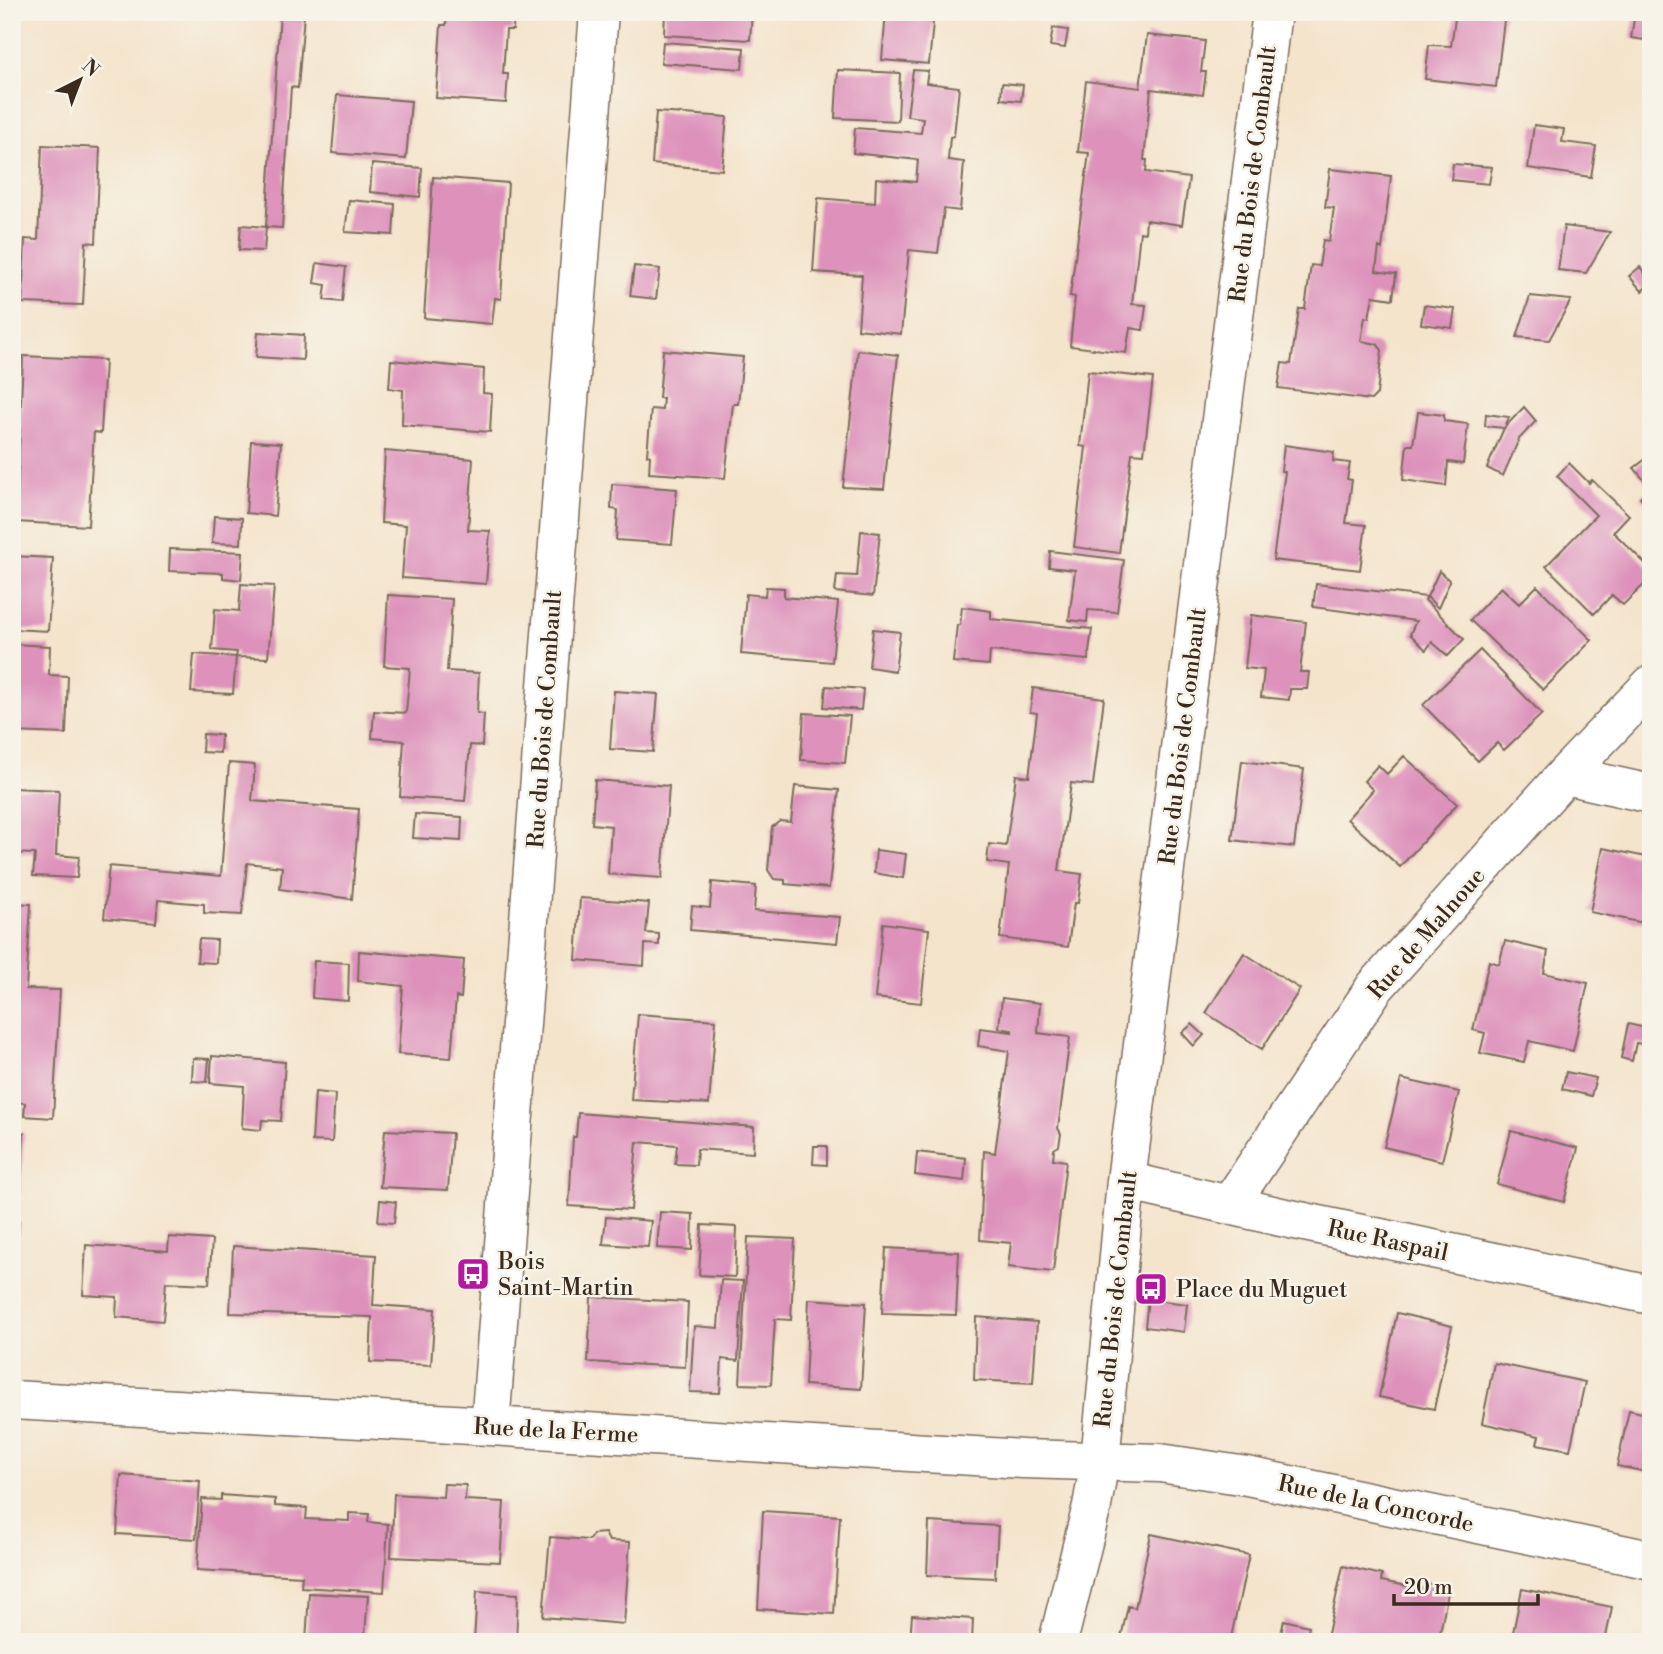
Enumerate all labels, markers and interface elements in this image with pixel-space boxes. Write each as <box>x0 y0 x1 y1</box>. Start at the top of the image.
street label: Rue du Bois de Combault <box>1223 44 1283 304</box>
north arrow <box>46 46 116 116</box>
text: N <box>77 54 104 82</box>
street label: Rue du Bois de Combault <box>522 589 568 849</box>
street label: Rue du Bois de Combault <box>1153 606 1213 866</box>
street label: Rue de Malnoue <box>1362 862 1491 1005</box>
street label: Rue du Bois de Combault <box>1089 1169 1143 1429</box>
street label: Rue Raspail <box>1325 1215 1451 1267</box>
place label: Bois Saint-Martin <box>497 1248 634 1302</box>
bus stop icon: Bois Saint-Martin <box>454 1255 492 1293</box>
bus stop icon: Place du Muguet <box>1132 1270 1170 1308</box>
place label: Place du Muguet <box>1176 1276 1347 1304</box>
street label: Rue de la Ferme <box>473 1413 639 1449</box>
street label: Rue de la Concorde <box>1275 1470 1476 1538</box>
scale bar <box>1394 1563 1537 1607</box>
text: 20 m <box>1404 1575 1453 1601</box>

